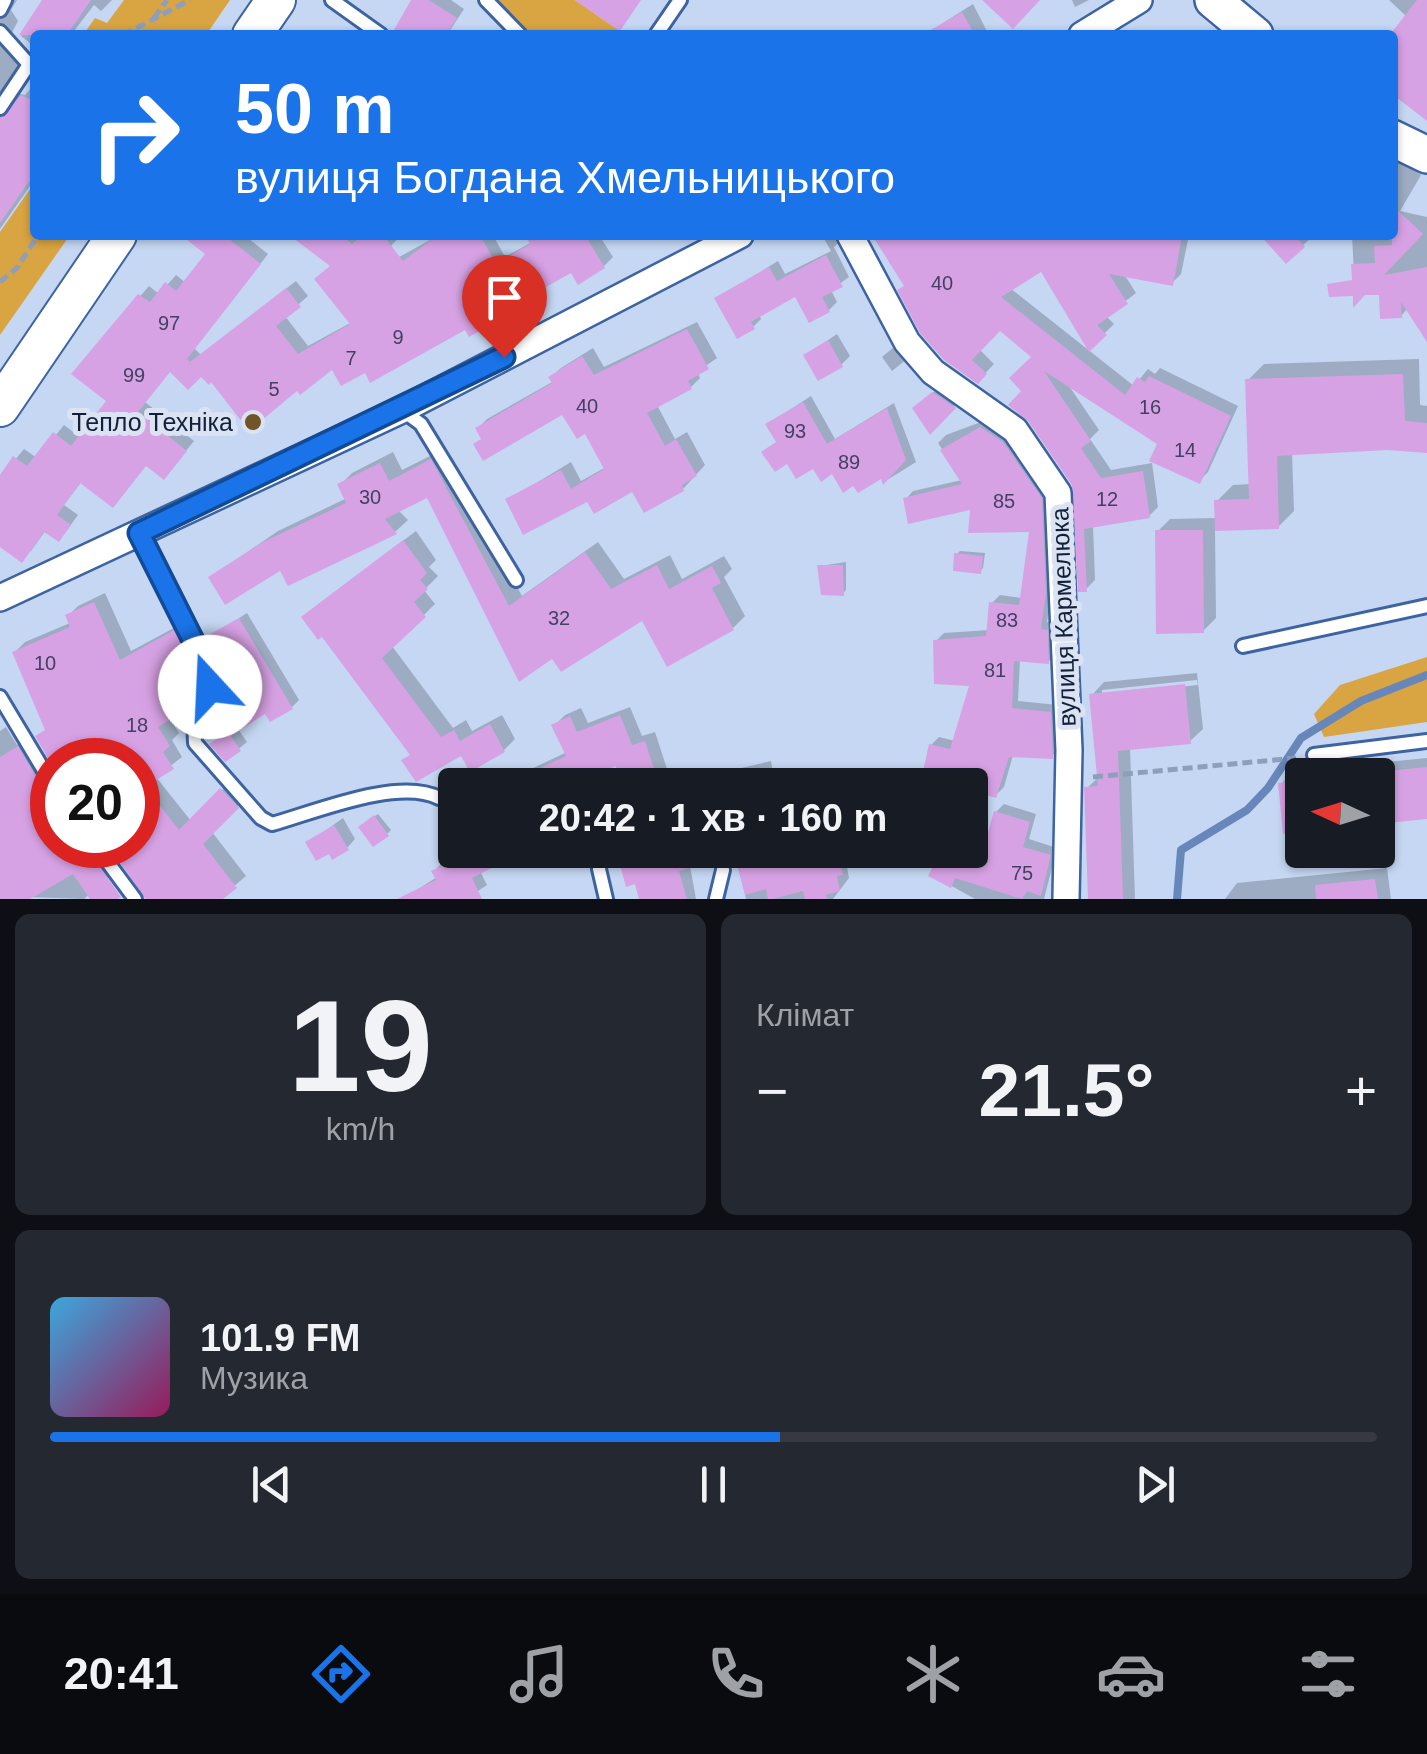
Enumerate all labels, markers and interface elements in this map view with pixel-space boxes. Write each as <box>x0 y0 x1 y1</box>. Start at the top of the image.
icon: right <box>70 70 200 200</box>
text: 50 m <box>235 70 395 148</box>
text: вулиця Богдана Хмельницького <box>235 152 895 203</box>
pin <box>462 255 547 358</box>
icon: arrive <box>477 270 532 325</box>
house number: 40 <box>931 272 953 294</box>
house number: 97 <box>158 312 180 334</box>
house number: 9 <box>392 326 404 348</box>
house number: 7 <box>345 347 357 369</box>
house number: 99 <box>123 364 145 386</box>
house number: 5 <box>268 378 280 400</box>
house number: 40 <box>576 395 598 417</box>
house number: 16 <box>1139 396 1161 418</box>
place label: Тепло Техніка <box>72 408 233 436</box>
marker: Тепло Техніка <box>242 411 264 433</box>
house number: 93 <box>784 420 806 442</box>
house number: 14 <box>1174 439 1196 461</box>
house number: 89 <box>838 451 860 473</box>
house number: 30 <box>359 486 381 508</box>
house number: 12 <box>1096 488 1118 510</box>
house number: 85 <box>993 490 1015 512</box>
street label: вулиця Кармелюка <box>1045 507 1081 727</box>
house number: 32 <box>548 607 570 629</box>
house number: 83 <box>996 609 1018 631</box>
position arrow <box>158 635 262 739</box>
house number: 10 <box>34 652 56 674</box>
house number: 81 <box>984 659 1006 681</box>
house number: 18 <box>126 714 148 736</box>
speed limit sign: 20 <box>30 738 160 868</box>
north arrow <box>1285 758 1395 868</box>
map controls <box>1285 758 1395 868</box>
text: 20:42 · 1 хв · 160 m <box>539 797 887 839</box>
house number: 75 <box>1011 862 1033 884</box>
text: 19 <box>288 973 433 1119</box>
text: Клімат <box>756 997 854 1033</box>
text: 21.5° <box>979 1048 1154 1132</box>
text: − <box>756 1060 788 1122</box>
text: + <box>1345 1060 1377 1122</box>
text: km/h <box>326 1111 395 1147</box>
text: 101.9 FM <box>200 1317 361 1359</box>
text: Музика <box>200 1360 308 1396</box>
icon: previous <box>244 1457 299 1512</box>
icon: pause <box>686 1457 741 1512</box>
icon: next <box>1128 1457 1183 1512</box>
icon: directions <box>306 1639 376 1709</box>
icon: music <box>504 1639 574 1709</box>
icon: phone <box>701 1639 771 1709</box>
icon: climate <box>898 1639 968 1709</box>
icon: car <box>1096 1639 1166 1709</box>
icon: filters <box>1293 1639 1363 1709</box>
text: 20:41 <box>64 1648 179 1699</box>

